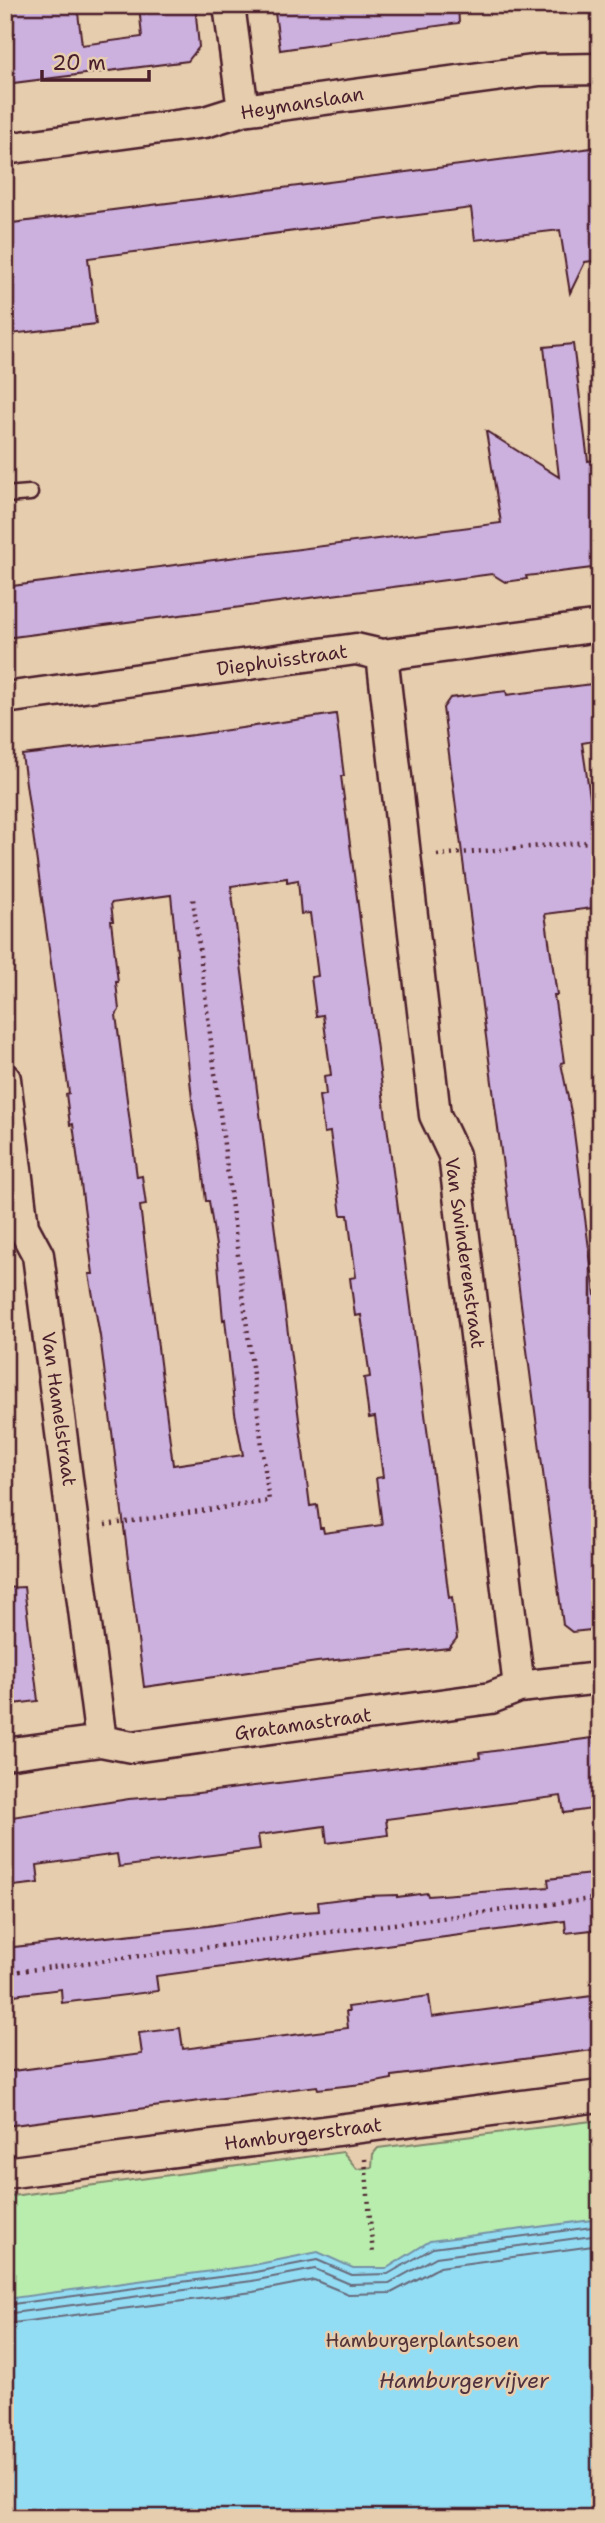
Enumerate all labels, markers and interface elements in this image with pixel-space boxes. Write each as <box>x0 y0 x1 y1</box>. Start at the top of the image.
scale bar <box>42 38 149 82</box>
text: 20 m <box>52 49 106 77</box>
street label: Heymanslaan <box>238 81 366 125</box>
street label: Diephuisstraat <box>215 638 349 682</box>
street label: Van Swinderenstraat <box>439 1156 491 1350</box>
street label: Van Hamelstraat <box>36 1330 82 1488</box>
street label: Gratamastraat <box>233 1702 373 1746</box>
street label: Hamburgerstraat <box>223 2112 383 2156</box>
park label: Hamburgerplantsoen <box>325 2328 519 2353</box>
water label: Hamburgervijver <box>379 2367 550 2395</box>

